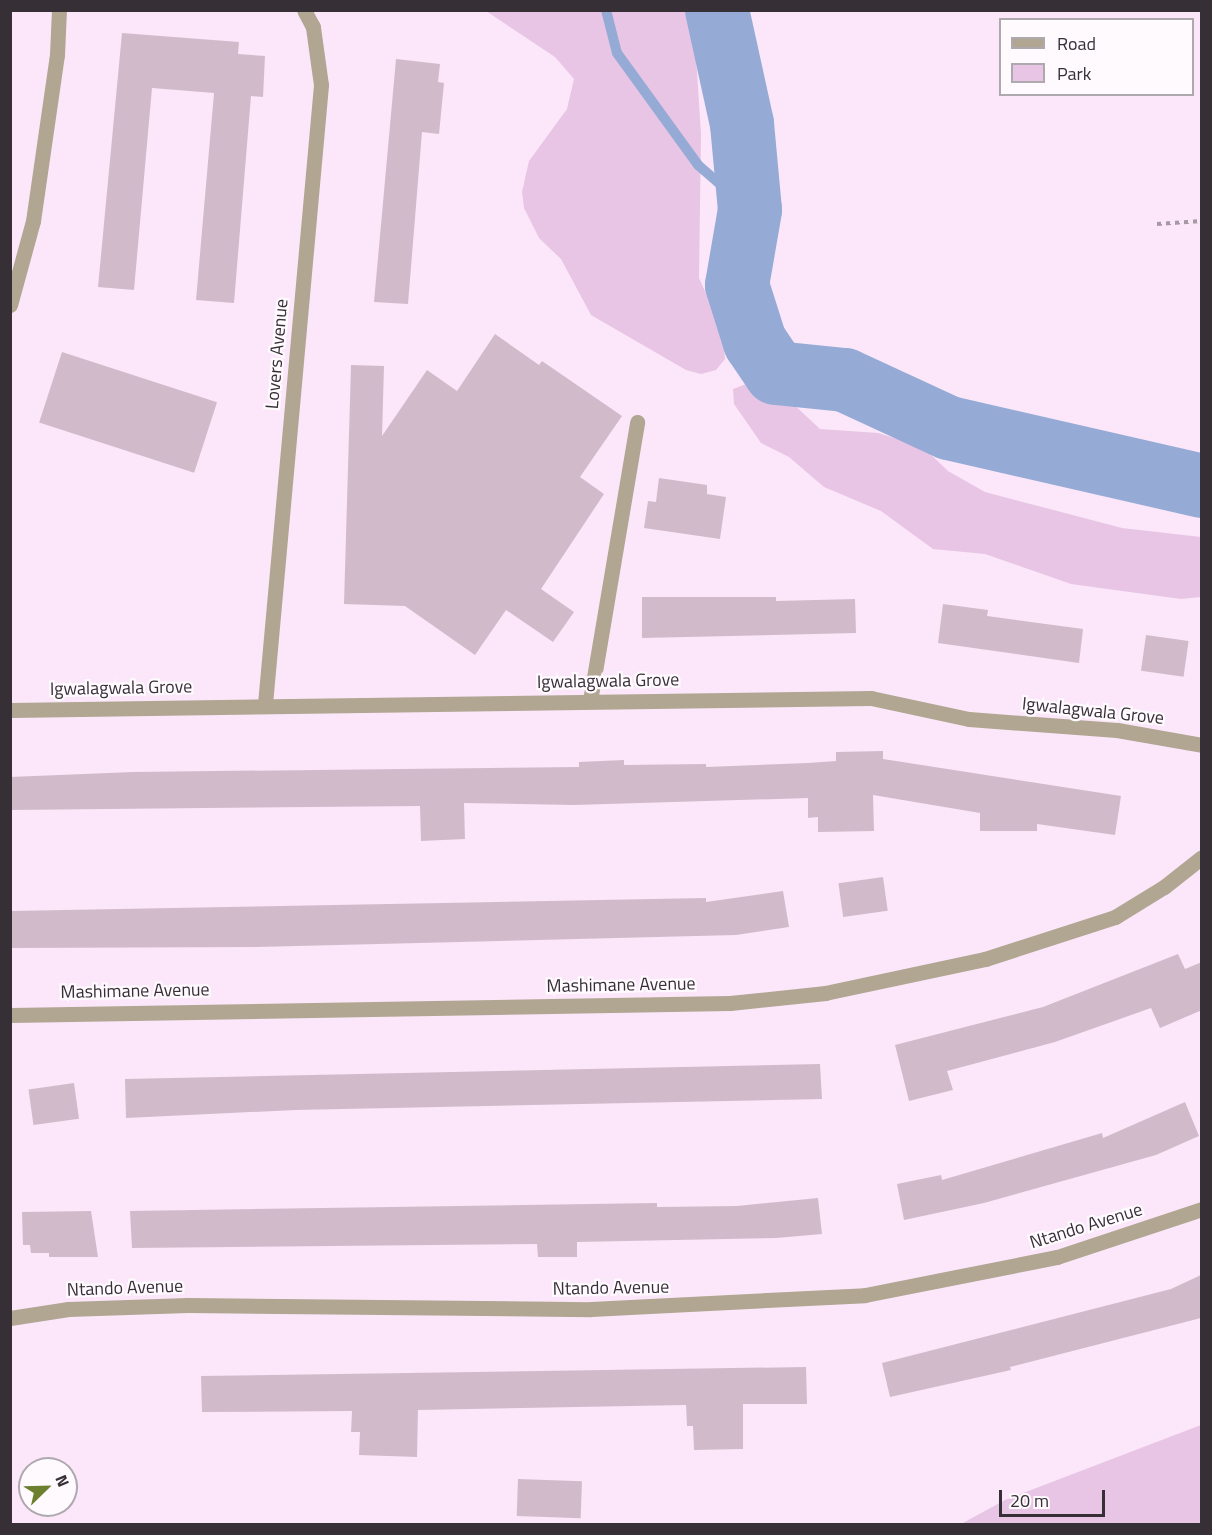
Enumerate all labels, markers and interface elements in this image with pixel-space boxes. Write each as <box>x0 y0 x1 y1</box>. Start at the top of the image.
legend <box>999 18 1194 96</box>
text: Road <box>1057 30 1096 57</box>
text: Park <box>1057 60 1091 87</box>
street label: Lovers Avenue <box>261 298 293 410</box>
street label: Igwalagwala Grove <box>537 669 679 693</box>
street label: Igwalagwala Grove <box>50 676 192 700</box>
street label: Igwalagwala Grove <box>1021 693 1165 729</box>
street label: Mashimane Avenue <box>546 973 696 997</box>
street label: Mashimane Avenue <box>60 979 210 1003</box>
street label: Ntando Avenue <box>1027 1199 1145 1253</box>
street label: Ntando Avenue <box>66 1275 184 1301</box>
street label: Ntando Avenue <box>553 1276 669 1300</box>
north arrow <box>18 1457 78 1517</box>
text: N <box>50 1471 76 1491</box>
scale bar <box>1002 1478 1108 1516</box>
text: 20 m <box>1010 1487 1049 1514</box>

